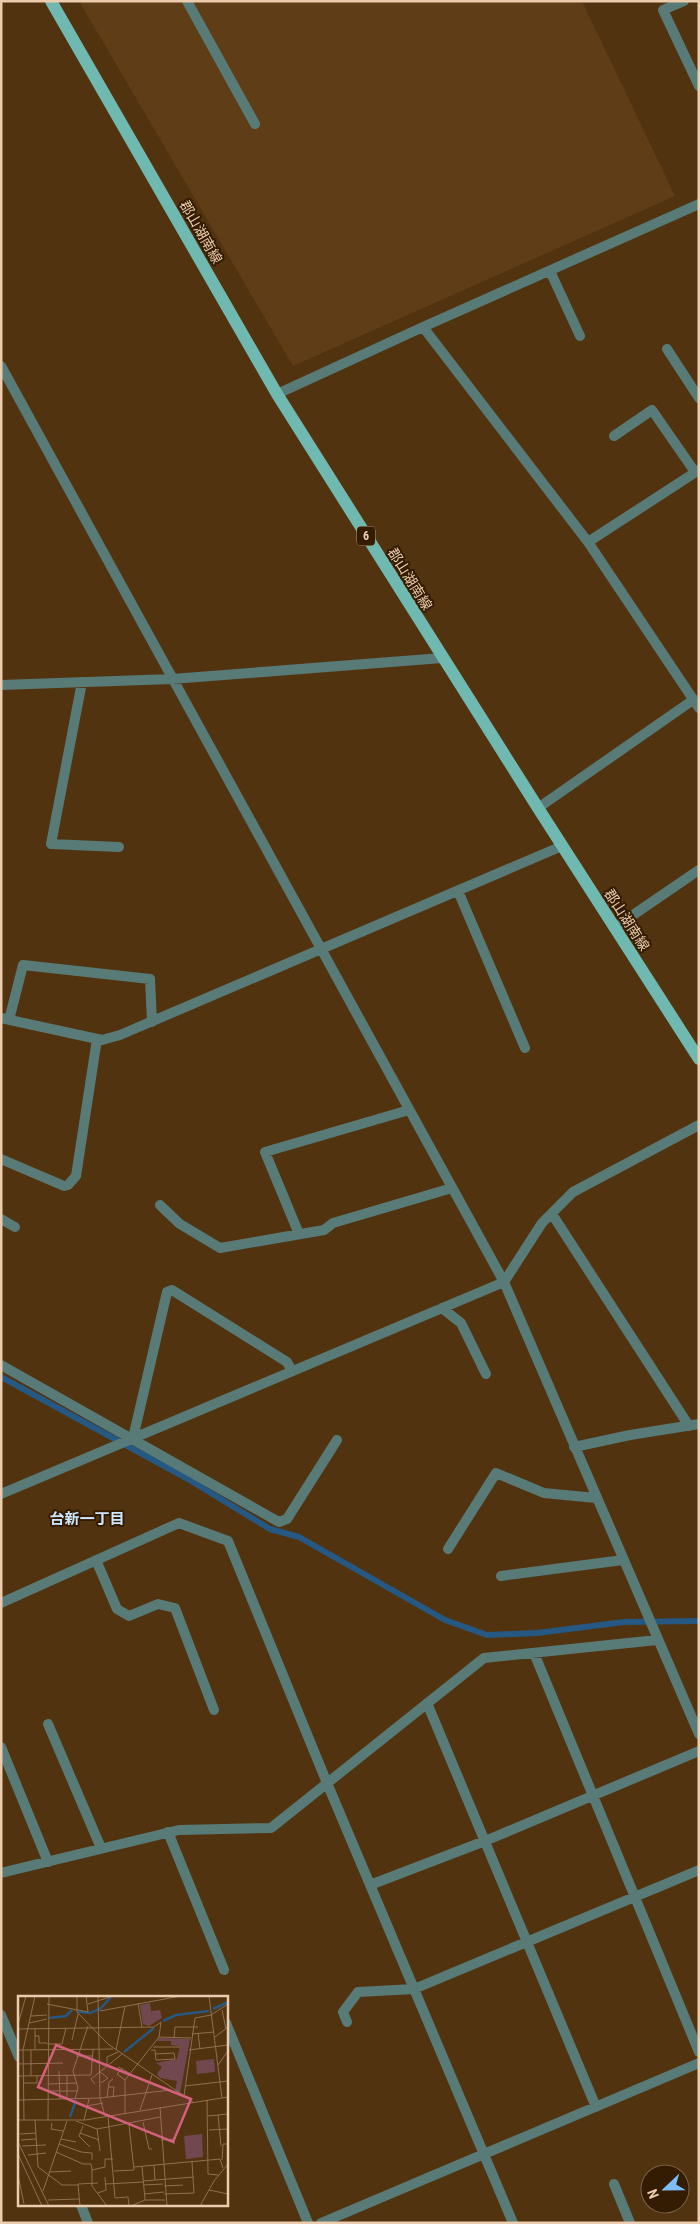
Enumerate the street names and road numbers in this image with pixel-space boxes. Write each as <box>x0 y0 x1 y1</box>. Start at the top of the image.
street label: 郡山湖南線 <box>177 198 225 266</box>
road number: 6 <box>357 526 375 546</box>
street label: 郡山湖南線 <box>385 545 435 613</box>
street label: 郡山湖南線 <box>601 886 653 954</box>

